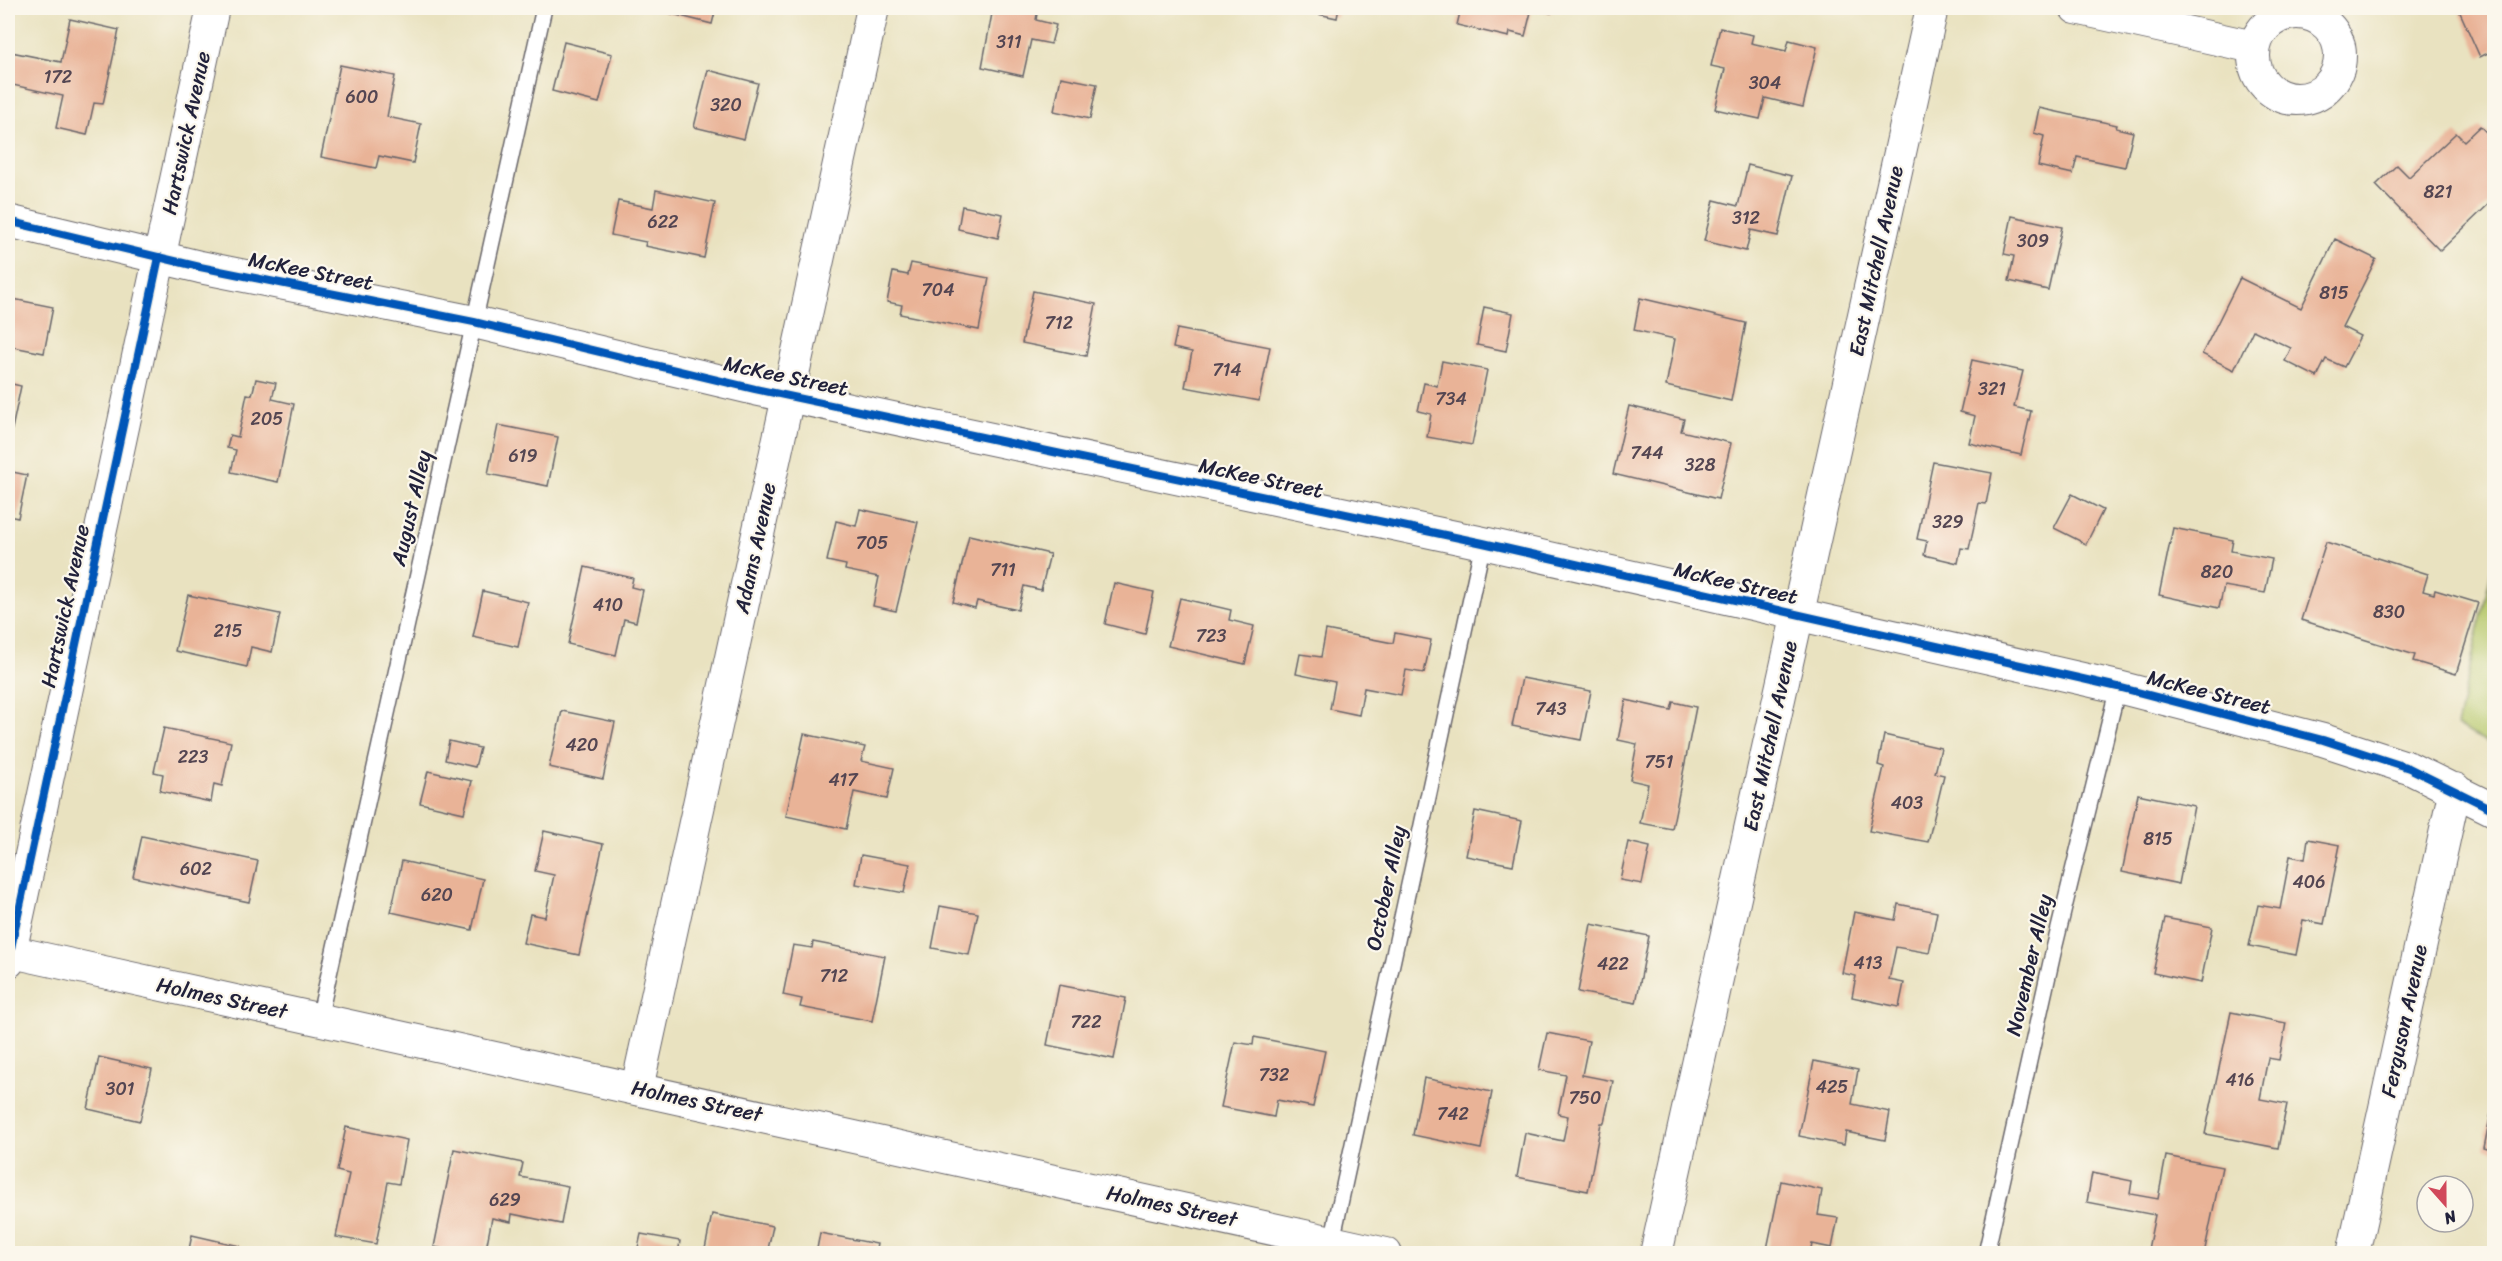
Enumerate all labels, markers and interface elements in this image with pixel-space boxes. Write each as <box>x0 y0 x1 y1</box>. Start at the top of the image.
house number: 311 <box>996 26 1022 58</box>
street label: Hartswick Avenue <box>150 48 222 218</box>
house number: 172 <box>44 61 72 93</box>
house number: 304 <box>1749 67 1781 99</box>
house number: 600 <box>346 81 378 113</box>
house number: 320 <box>710 89 742 121</box>
street label: East Mitchell Avenue <box>1837 162 1915 360</box>
house number: 821 <box>2424 176 2453 208</box>
house number: 312 <box>1732 202 1760 234</box>
house number: 622 <box>648 206 679 238</box>
house number: 309 <box>2017 225 2049 257</box>
street label: McKee Street <box>245 240 377 302</box>
house number: 704 <box>922 274 954 306</box>
house number: 815 <box>2319 277 2349 309</box>
house number: 712 <box>1045 307 1073 339</box>
street label: McKee Street <box>720 344 852 408</box>
house number: 714 <box>1212 354 1242 386</box>
house number: 321 <box>1978 373 2006 405</box>
house number: 734 <box>1435 383 1467 415</box>
house number: 205 <box>251 403 283 435</box>
house number: 744 <box>1631 437 1663 469</box>
house number: 619 <box>509 440 538 472</box>
street label: August Alley <box>379 446 443 571</box>
street label: McKee Street <box>1195 446 1327 510</box>
house number: 328 <box>1684 449 1716 481</box>
street label: Adams Avenue <box>722 479 787 618</box>
house number: 329 <box>1932 506 1964 538</box>
street label: Hartswick Avenue <box>29 521 101 691</box>
house number: 705 <box>856 527 888 559</box>
street label: McKee Street <box>1670 550 1802 616</box>
house number: 711 <box>990 554 1016 586</box>
house number: 820 <box>2201 556 2233 588</box>
house number: 410 <box>593 589 623 621</box>
house number: 830 <box>2373 596 2405 628</box>
house number: 215 <box>213 615 243 647</box>
house number: 723 <box>1196 620 1226 652</box>
street label: East Mitchell Avenue <box>1731 637 1809 835</box>
street label: McKee Street <box>2143 658 2275 726</box>
house number: 743 <box>1535 693 1567 725</box>
house number: 420 <box>565 729 599 761</box>
house number: 223 <box>178 741 208 773</box>
house number: 751 <box>1645 746 1674 778</box>
house number: 417 <box>828 764 859 796</box>
house number: 403 <box>1891 787 1923 819</box>
street label: October Alley <box>1354 822 1418 954</box>
house number: 815 <box>2143 823 2173 855</box>
house number: 602 <box>180 853 212 885</box>
house number: 406 <box>2293 866 2325 898</box>
house number: 620 <box>421 879 453 911</box>
street label: November Alley <box>1994 890 2064 1040</box>
street label: Ferguson Avenue <box>2369 941 2439 1101</box>
house number: 413 <box>1854 947 1883 979</box>
house number: 422 <box>1597 948 1629 980</box>
house number: 712 <box>820 960 848 992</box>
street label: Holmes Street <box>153 966 292 1031</box>
house number: 722 <box>1070 1006 1102 1038</box>
house number: 732 <box>1259 1059 1289 1091</box>
house number: 416 <box>2225 1064 2255 1096</box>
street label: Holmes Street <box>628 1069 767 1134</box>
house number: 425 <box>1816 1071 1848 1103</box>
house number: 301 <box>106 1073 135 1105</box>
house number: 750 <box>1569 1082 1601 1114</box>
house number: 742 <box>1437 1098 1469 1130</box>
street label: Holmes Street <box>1103 1174 1242 1239</box>
north arrow <box>2415 1174 2475 1234</box>
house number: 629 <box>489 1184 521 1216</box>
text: N <box>2439 1202 2462 1233</box>

